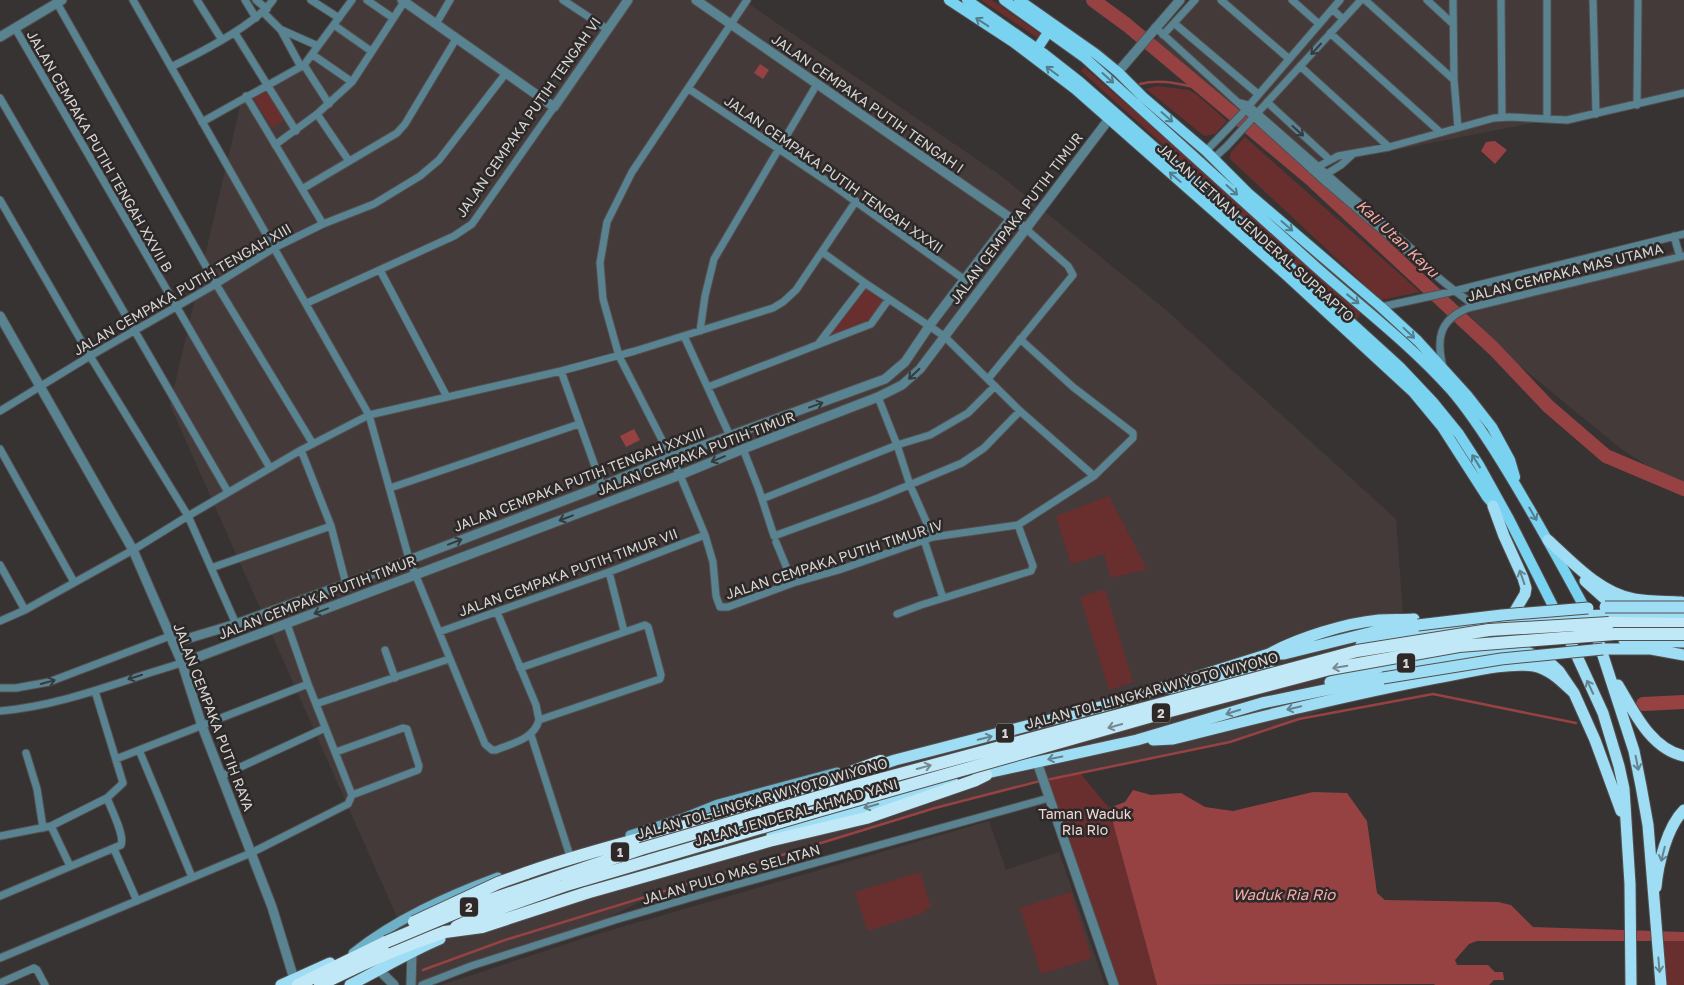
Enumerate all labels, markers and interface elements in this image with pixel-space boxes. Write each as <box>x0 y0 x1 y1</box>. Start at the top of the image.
street label: JALAN CEMPAKA PUTIH TENGAH VI <box>452 14 604 220</box>
one-way arrow <box>976 17 990 27</box>
street label: JALAN CEMPAKA PUTIH TENGAH XXVII B <box>24 27 176 275</box>
street label: JALAN CEMPAKA PUTIH TENGAH I <box>769 30 967 176</box>
one-way arrow <box>1310 42 1322 55</box>
one-way arrow <box>1046 66 1059 77</box>
one-way arrow <box>1102 72 1115 84</box>
street label: JALAN CEMPAKA PUTIH TENGAH XXXII <box>721 92 947 256</box>
one-way arrow <box>1160 111 1173 123</box>
one-way arrow <box>1292 125 1305 137</box>
street label: JALAN CEMPAKA PUTIH TIMUR <box>946 129 1086 307</box>
street label: JALAN LETNAN JENDERAL SUPRAPTO <box>1154 139 1358 325</box>
one-way arrow <box>1168 172 1181 183</box>
one-way arrow <box>1226 184 1239 196</box>
water label: Kali Utan Kayu <box>1353 195 1443 282</box>
street label: JALAN CEMPAKA PUTIH TENGAH XIII <box>70 219 294 359</box>
one-way arrow <box>1280 220 1293 231</box>
street label: JALAN CEMPAKA MAS UTAMA <box>1465 239 1665 305</box>
one-way arrow <box>1346 293 1359 304</box>
one-way arrow <box>1403 327 1416 339</box>
one-way arrow <box>908 368 920 380</box>
one-way arrow <box>808 400 824 409</box>
street label: JALAN CEMPAKA PUTIH TIMUR <box>595 407 797 499</box>
street label: JALAN CEMPAKA PUTIH TENGAH XXXIII <box>451 423 707 535</box>
one-way arrow <box>1470 454 1480 468</box>
one-way arrow <box>711 455 726 465</box>
one-way arrow <box>1528 506 1538 520</box>
one-way arrow <box>559 513 574 523</box>
street label: JALAN CEMPAKA PUTIH TIMUR IV <box>723 516 946 602</box>
street label: JALAN CEMPAKA PUTIH TIMUR VII <box>456 524 680 620</box>
one-way arrow <box>447 537 462 546</box>
street label: JALAN CEMPAKA PUTIH TIMUR <box>216 551 418 643</box>
one-way arrow <box>1517 570 1526 585</box>
one-way arrow <box>314 606 329 616</box>
street label: JALAN CEMPAKA PUTIH RAYA <box>170 621 258 814</box>
street label: JALAN TOL LINGKAR WIYOTO WIYONO <box>1024 648 1280 732</box>
road number: 1 <box>1397 654 1415 672</box>
one-way arrow <box>1333 663 1349 673</box>
one-way arrow <box>128 672 144 682</box>
one-way arrow <box>40 676 56 686</box>
one-way arrow <box>1585 680 1595 695</box>
road number: 2 <box>1152 704 1170 722</box>
one-way arrow <box>1286 704 1302 713</box>
one-way arrow <box>1225 707 1241 717</box>
one-way arrow <box>1108 722 1124 732</box>
road number: 1 <box>996 724 1014 742</box>
one-way arrow <box>977 733 993 742</box>
street label: JALAN TOL LINGKAR WIYOTO WIYONO <box>634 754 890 842</box>
one-way arrow <box>1048 754 1064 763</box>
one-way arrow <box>1632 755 1642 771</box>
one-way arrow <box>915 762 931 771</box>
street label: JALAN JENDERAL AHMAD YANI <box>692 775 900 849</box>
one-way arrow <box>863 801 879 811</box>
park label: Taman Waduk Ria Rio <box>1038 805 1132 838</box>
street label: JALAN PULO MAS SELATAN <box>640 840 822 908</box>
road number: 1 <box>611 842 629 862</box>
one-way arrow <box>1658 845 1667 861</box>
water label: Waduk Ria Rio <box>1233 885 1336 903</box>
road number: 2 <box>460 898 478 916</box>
one-way arrow <box>1654 957 1664 973</box>

